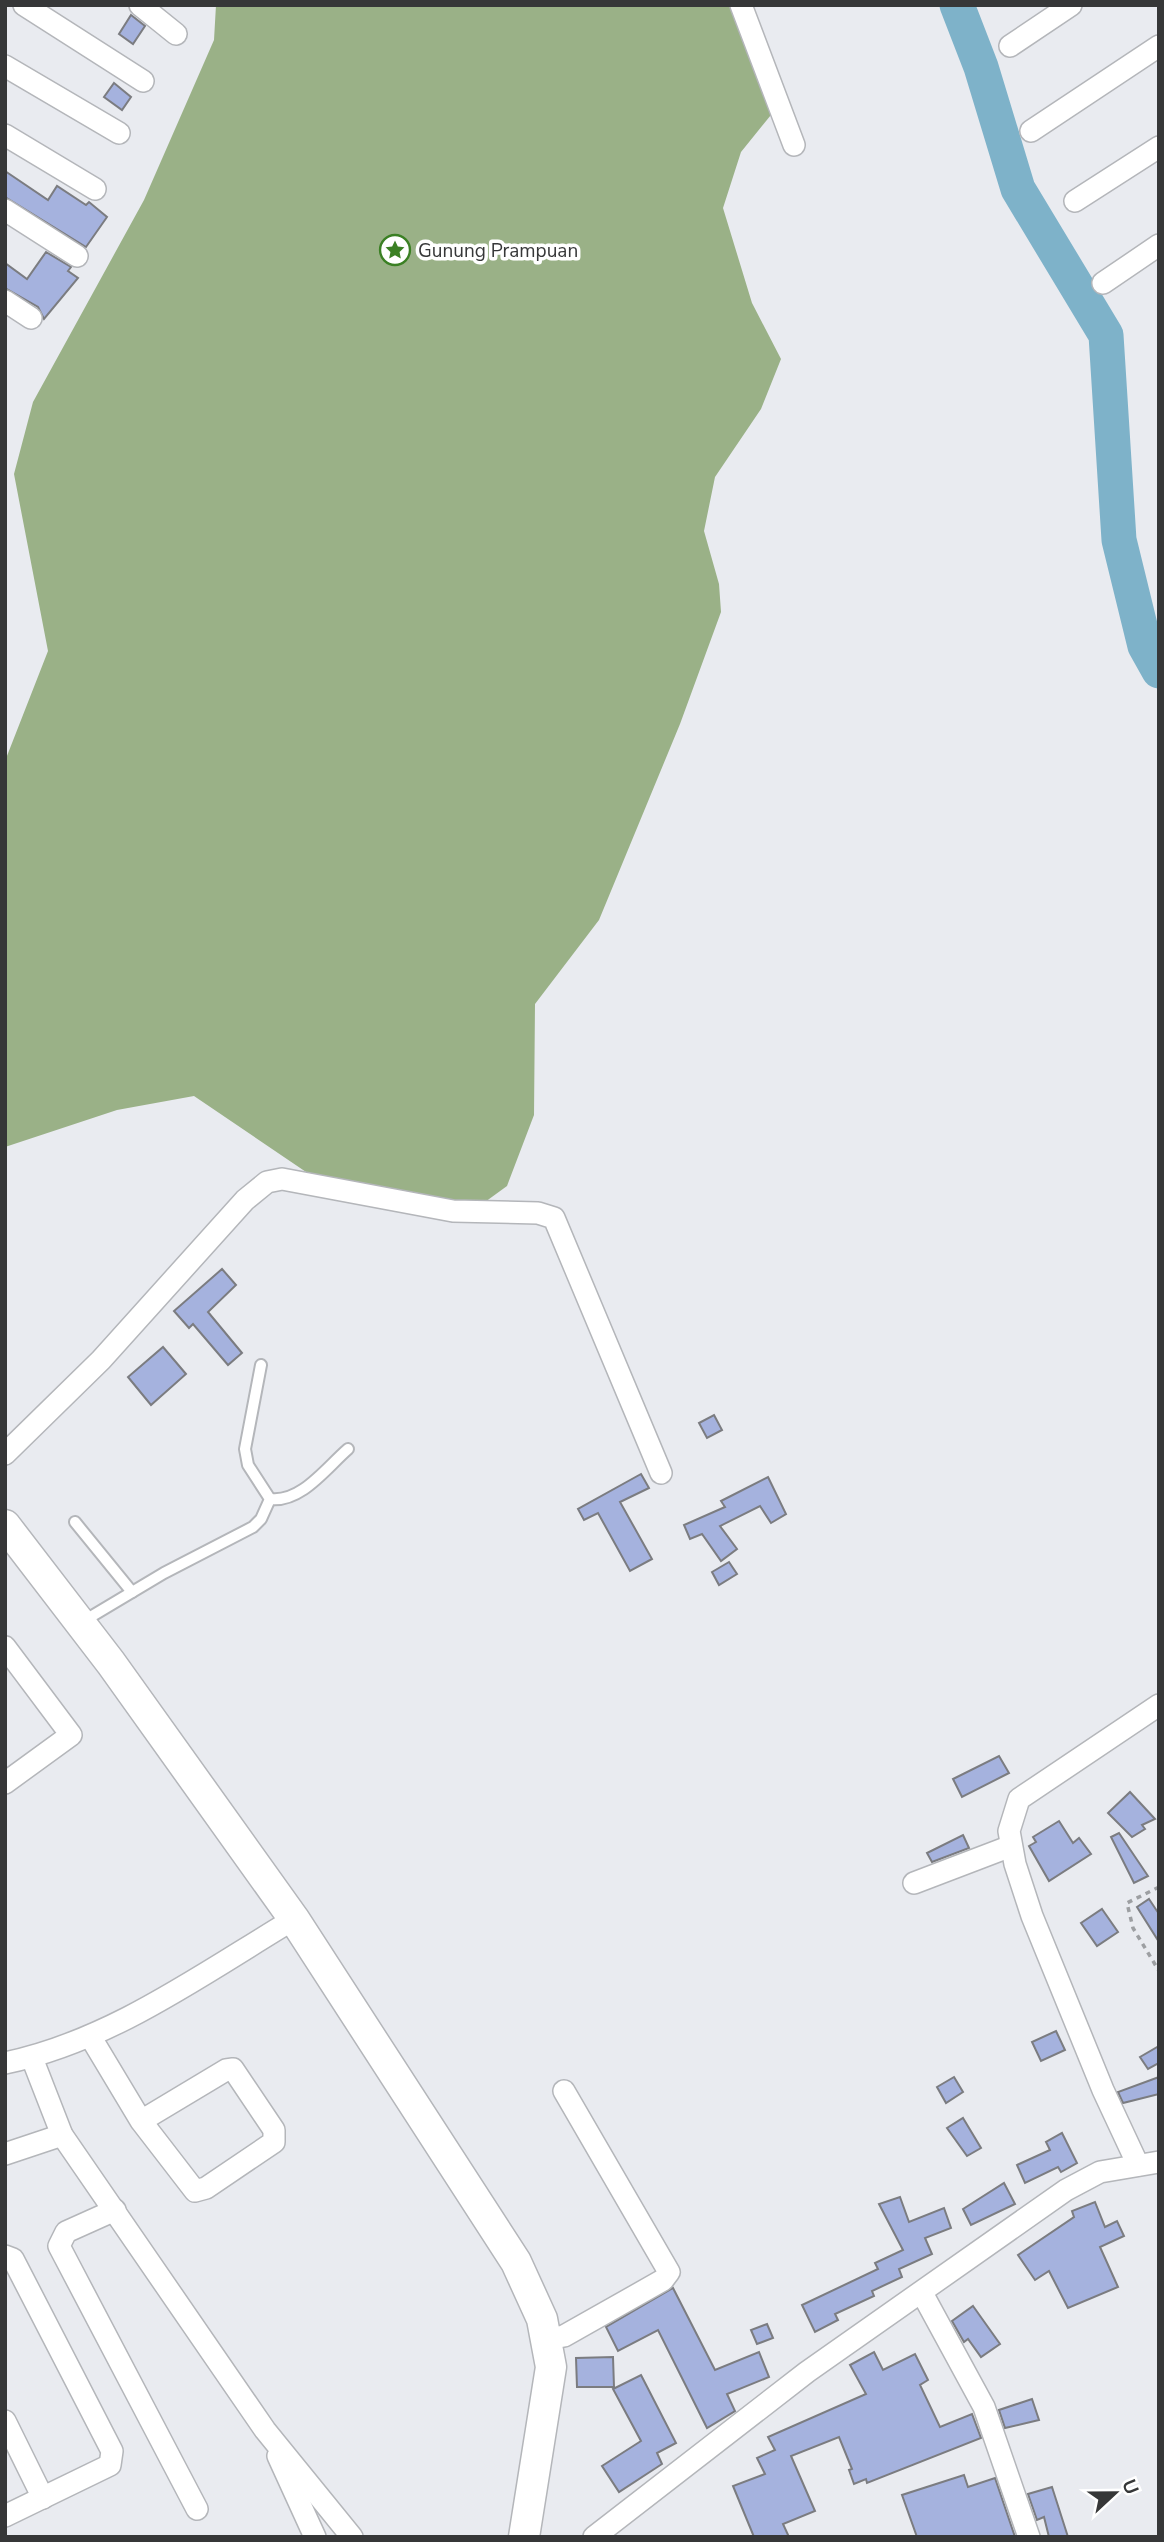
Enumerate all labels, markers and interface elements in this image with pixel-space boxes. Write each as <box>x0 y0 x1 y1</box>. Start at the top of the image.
place icon: Gunung Prampuan <box>378 233 412 267</box>
place label: Gunung Prampuan <box>418 238 578 264</box>
north arrow <box>1080 2458 1150 2528</box>
text: U <box>1115 2476 1145 2498</box>

